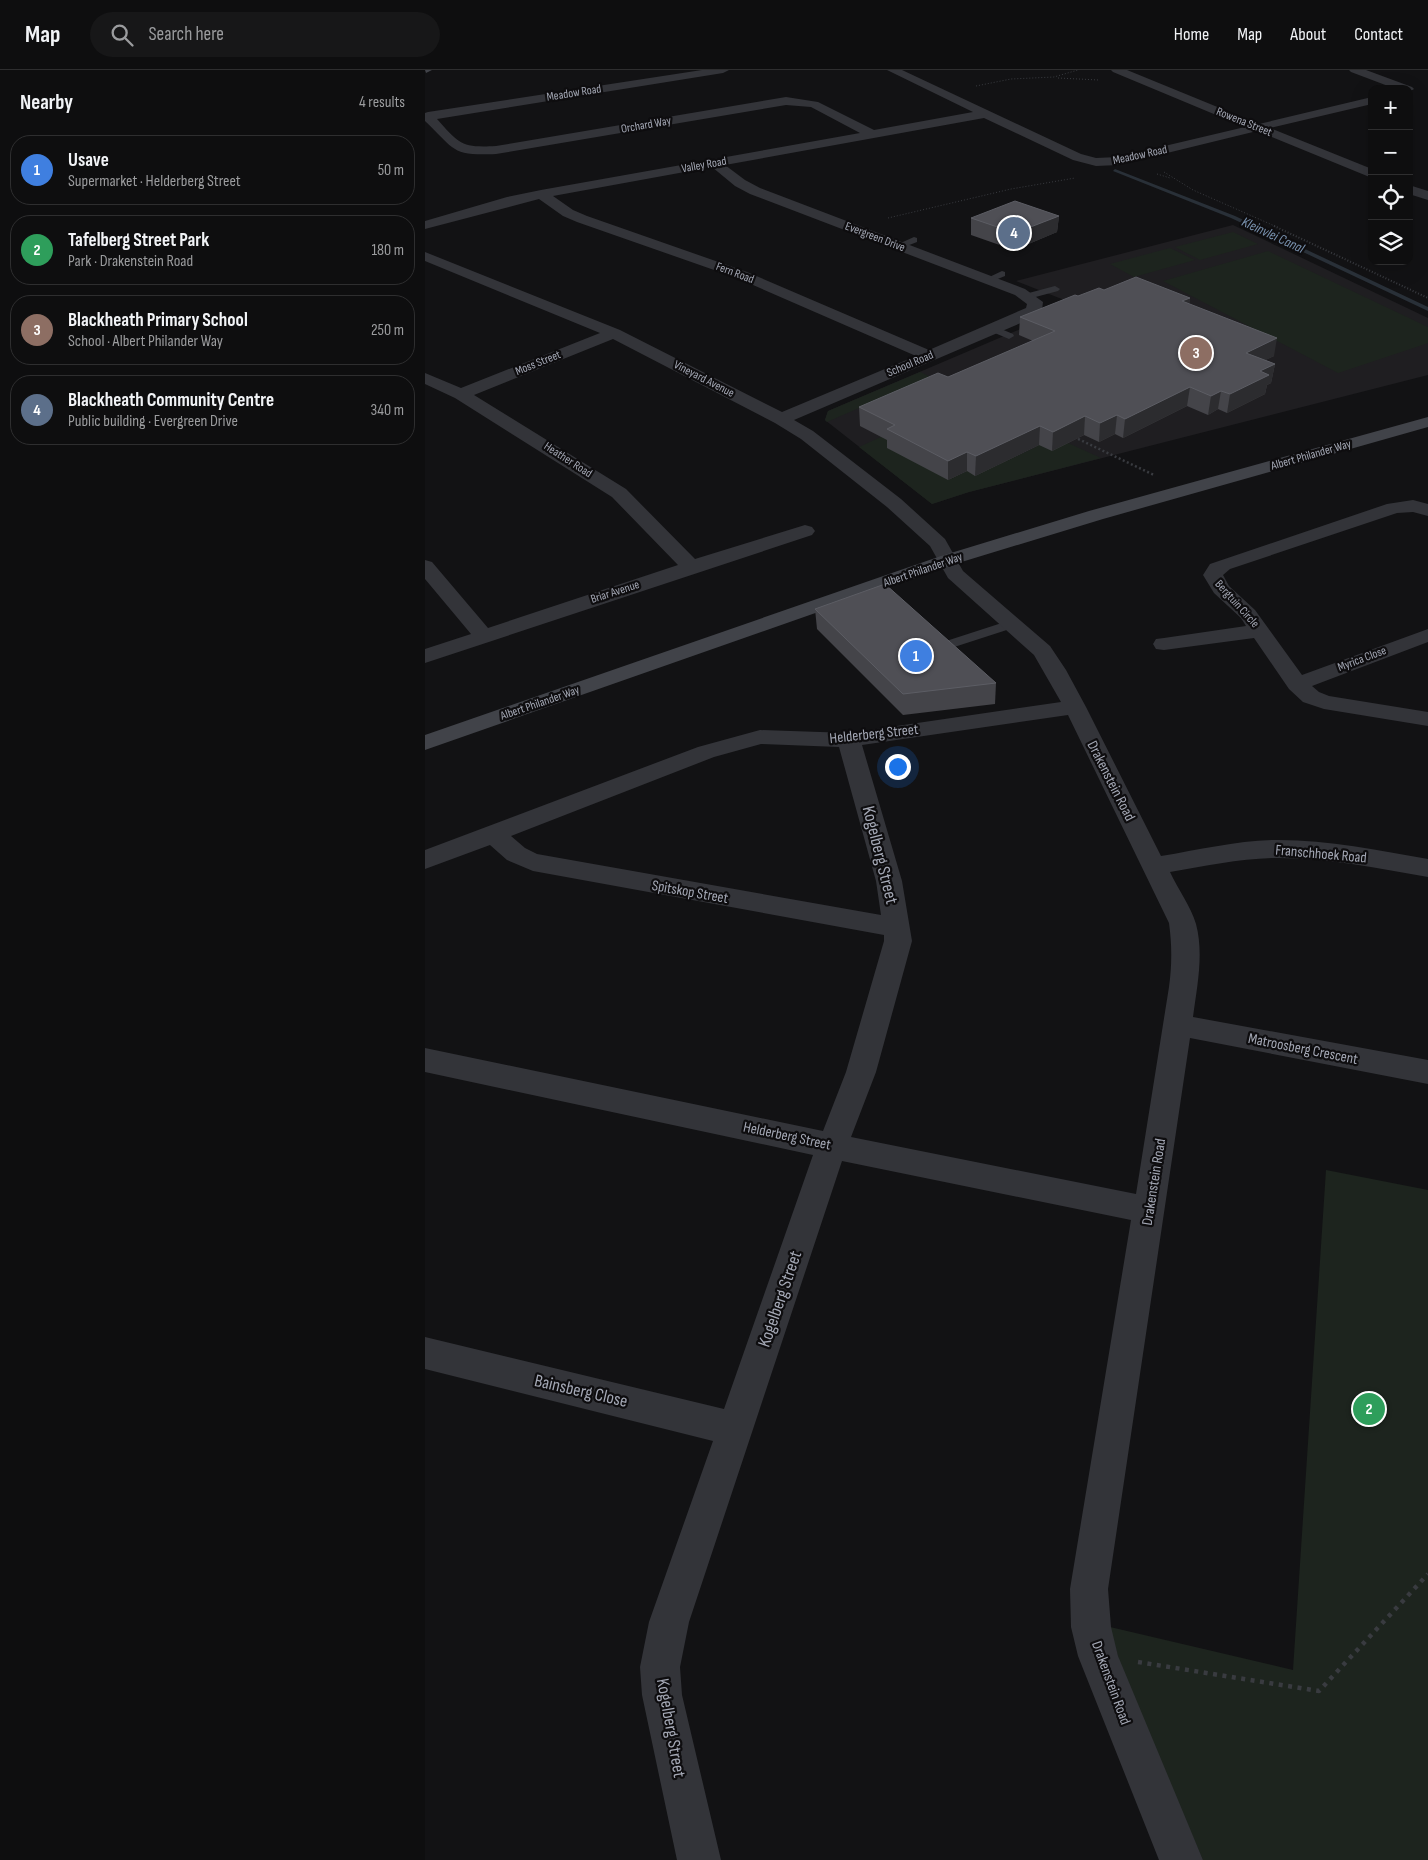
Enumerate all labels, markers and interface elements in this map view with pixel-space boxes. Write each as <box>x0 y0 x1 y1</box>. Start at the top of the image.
search box <box>90 12 440 57</box>
text: Map <box>25 20 60 49</box>
icon: search <box>108 21 136 49</box>
text: Search here <box>148 23 224 46</box>
text: Home <box>1174 24 1209 45</box>
text: Map <box>1237 24 1262 45</box>
text: About <box>1290 24 1326 45</box>
text: Contact <box>1354 24 1403 45</box>
street label: Meadow Road <box>546 81 602 105</box>
map controls <box>1368 85 1413 265</box>
button: + <box>1368 85 1413 130</box>
text: Nearby <box>20 90 73 115</box>
text: 4 results <box>359 93 405 112</box>
street label: Rowena Street <box>1214 104 1274 140</box>
street label: Orchard Way <box>620 113 673 137</box>
button: − <box>1368 130 1413 175</box>
street label: Meadow Road <box>1111 142 1169 168</box>
text: Usave <box>68 149 109 172</box>
street label: Valley Road <box>680 154 728 176</box>
text: 1 <box>34 161 40 180</box>
text: 50 m <box>378 161 404 180</box>
text: Supermarket · Helderberg Street <box>68 172 241 191</box>
button: locate <box>1368 175 1413 220</box>
water label: Kleinvlei Canal <box>1239 213 1307 257</box>
pin: 4 <box>998 214 1030 252</box>
street label: Evergreen Drive <box>843 219 907 255</box>
button: layers <box>1368 220 1413 265</box>
text: Tafelberg Street Park <box>68 229 209 252</box>
text: 2 <box>33 241 41 260</box>
text: 180 m <box>371 241 404 260</box>
text: Park · Drakenstein Road <box>68 252 193 271</box>
street label: Fern Road <box>714 259 756 287</box>
text: Blackheath Primary School <box>68 309 248 332</box>
text: 3 <box>33 321 41 340</box>
text: 250 m <box>371 321 404 340</box>
text: School · Albert Philander Way <box>68 332 223 351</box>
pin: 3 <box>1180 334 1212 372</box>
street label: Moss Street <box>513 347 563 379</box>
street label: School Road <box>884 347 936 381</box>
street label: Vineyard Avenue <box>671 357 737 401</box>
text: Blackheath Community Centre <box>68 389 274 412</box>
text: 4 <box>33 401 41 420</box>
text: 340 m <box>371 401 404 420</box>
text: Public building · Evergreen Drive <box>68 412 238 431</box>
street label: Albert Philander Way <box>1268 436 1353 474</box>
street label: Heather Road <box>541 439 595 481</box>
street label: Albert Philander Way <box>880 549 965 591</box>
street label: Briar Avenue <box>589 577 641 607</box>
street label: Bergtuin Circle <box>1212 577 1262 631</box>
pin: 1 <box>900 637 932 675</box>
street label: Myrica Close <box>1336 643 1389 675</box>
street label: Albert Philander Way <box>497 682 582 724</box>
street label: Helderberg Street <box>829 720 920 748</box>
street label: Drakenstein Road <box>1083 738 1139 824</box>
your location <box>885 754 911 780</box>
street label: Kogelberg Street <box>858 804 902 907</box>
street label: Franschhoek Road <box>1275 841 1367 867</box>
street label: Spitskop Street <box>650 876 730 908</box>
street label: Matroosberg Crescent <box>1246 1029 1360 1069</box>
street label: Helderberg Street <box>741 1117 833 1155</box>
street label: Drakenstein Road <box>1138 1137 1170 1227</box>
street label: Kogelberg Street <box>754 1248 806 1350</box>
street label: Bainsberg Close <box>532 1370 630 1412</box>
pin: 2 <box>1353 1390 1385 1428</box>
street label: Drakenstein Road <box>1087 1639 1135 1727</box>
street label: Kogelberg Street <box>652 1677 690 1780</box>

